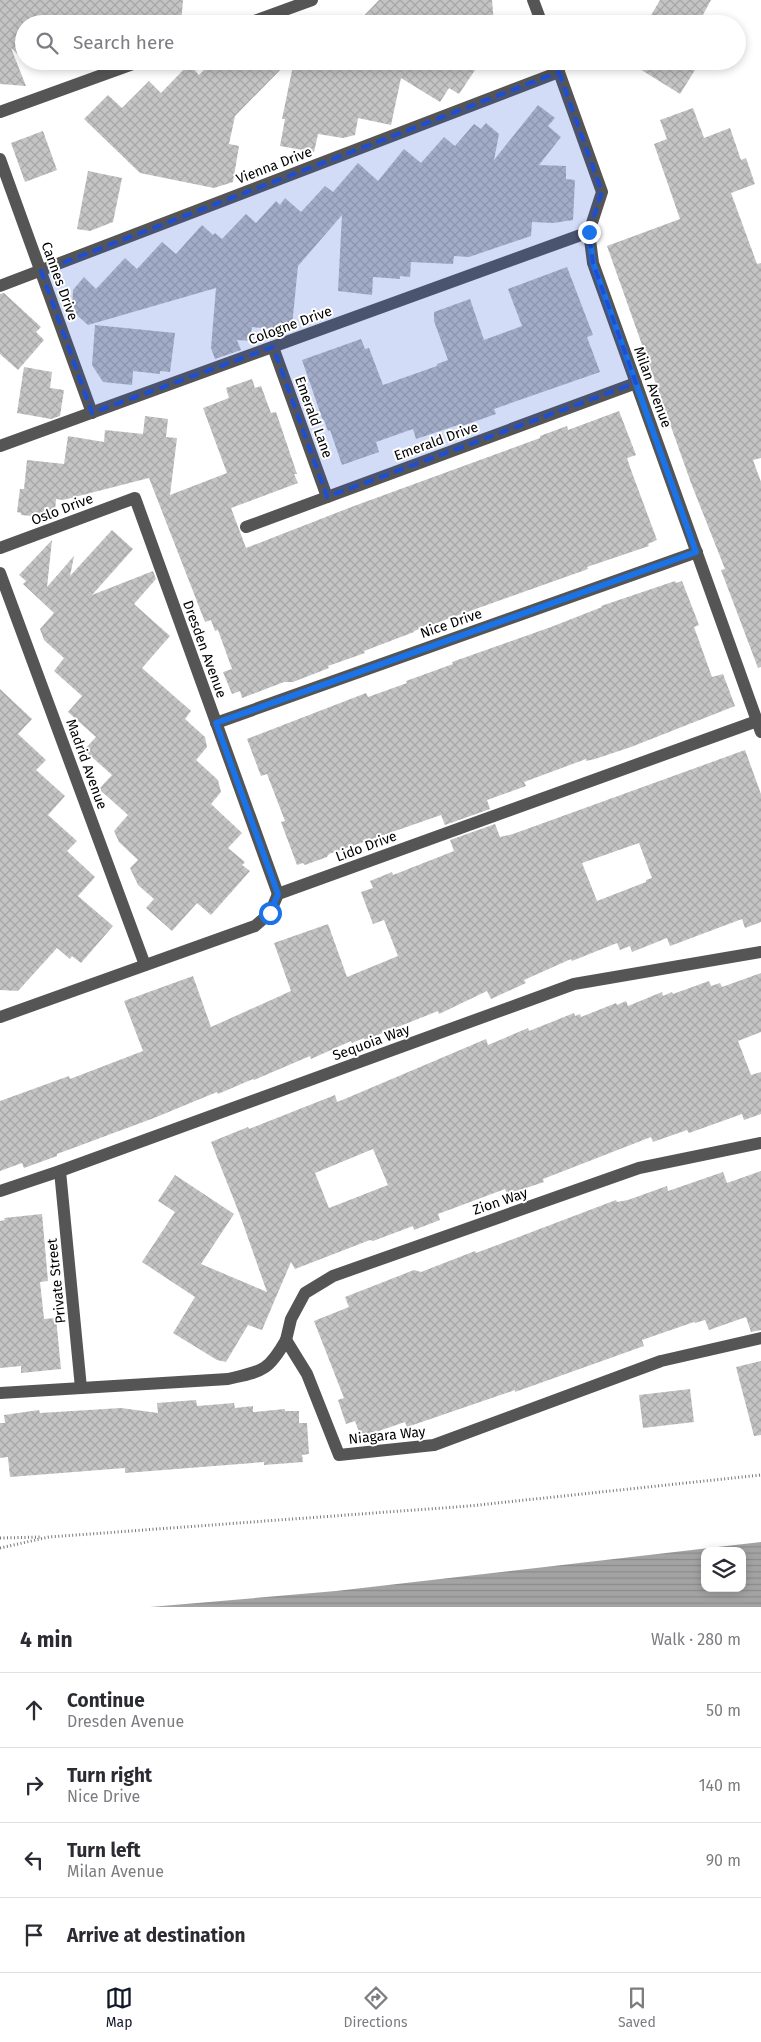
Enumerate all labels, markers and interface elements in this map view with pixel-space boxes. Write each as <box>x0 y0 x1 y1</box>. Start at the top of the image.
search box <box>15 15 746 70</box>
icon: search <box>33 29 61 57</box>
text: Search here <box>73 31 174 54</box>
street label: Vienna Drive <box>234 143 315 188</box>
route end <box>578 221 601 244</box>
street label: Cannes Drive <box>37 240 82 323</box>
street label: Cologne Drive <box>246 303 334 348</box>
street label: Milan Avenue <box>630 344 675 430</box>
street label: Emerald Lane <box>291 374 336 460</box>
street label: Emerald Drive <box>392 418 481 465</box>
street label: Oslo Drive <box>29 490 96 529</box>
street label: Dresden Avenue <box>179 598 230 700</box>
street label: Nice Drive <box>418 605 484 642</box>
street label: Madrid Avenue <box>62 717 111 812</box>
street label: Lido Drive <box>333 828 399 865</box>
route start <box>259 902 282 925</box>
street label: Sequoia Way <box>330 1021 412 1064</box>
street label: Zion Way <box>471 1184 530 1219</box>
street label: Private Street <box>43 1237 69 1324</box>
street label: Niagara Way <box>348 1423 426 1448</box>
map controls <box>701 1547 746 1592</box>
button: layers <box>701 1547 746 1592</box>
text: 4 min <box>20 1627 73 1653</box>
text: Walk · 280 m <box>651 1630 741 1649</box>
text: Continue <box>67 1689 145 1712</box>
icon: ahead <box>20 1696 48 1724</box>
text: 50 m <box>706 1701 741 1720</box>
text: Dresden Avenue <box>67 1712 184 1731</box>
text: Turn right <box>67 1764 152 1787</box>
icon: right <box>20 1771 48 1799</box>
text: 140 m <box>699 1776 741 1795</box>
text: Nice Drive <box>67 1787 140 1806</box>
text: Turn left <box>67 1839 141 1862</box>
icon: left <box>20 1846 48 1874</box>
text: 90 m <box>706 1851 741 1870</box>
text: Milan Avenue <box>67 1862 164 1881</box>
icon: arrive <box>20 1921 48 1949</box>
text: Arrive at destination <box>67 1924 246 1947</box>
tab: Map <box>105 1984 133 2031</box>
tab: Directions <box>343 1984 408 2031</box>
tab: Saved <box>618 1984 656 2031</box>

